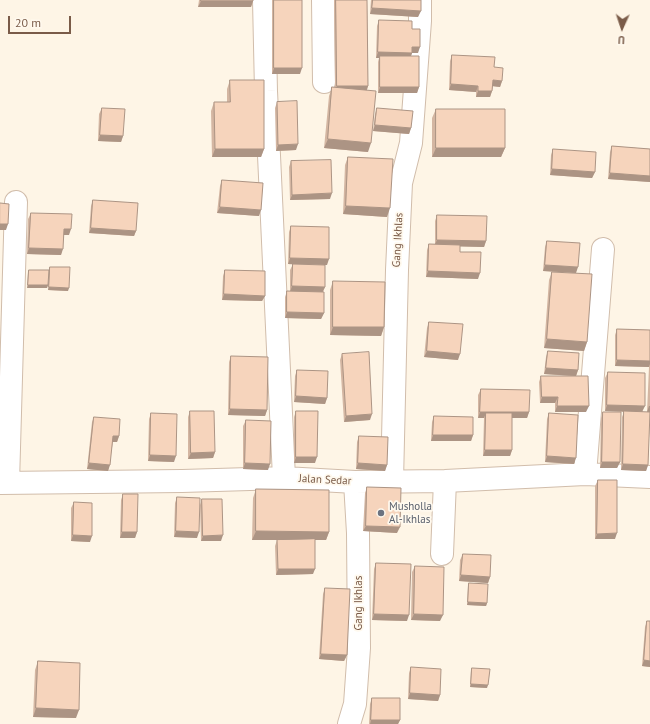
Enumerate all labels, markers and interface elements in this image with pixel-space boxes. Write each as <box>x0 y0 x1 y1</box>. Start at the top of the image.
scale bar <box>10 8 73 34</box>
north arrow <box>602 8 642 48</box>
text: 20 m <box>15 15 41 30</box>
text: U <box>618 33 625 47</box>
street label: Gang Ikhlas <box>390 212 406 268</box>
street label: Jalan Sedar <box>298 472 352 488</box>
place label: Musholla Al-Ikhlas <box>389 500 432 526</box>
marker: Musholla Al-Ikhlas <box>376 508 386 518</box>
street label: Gang Ikhlas <box>352 576 366 630</box>

